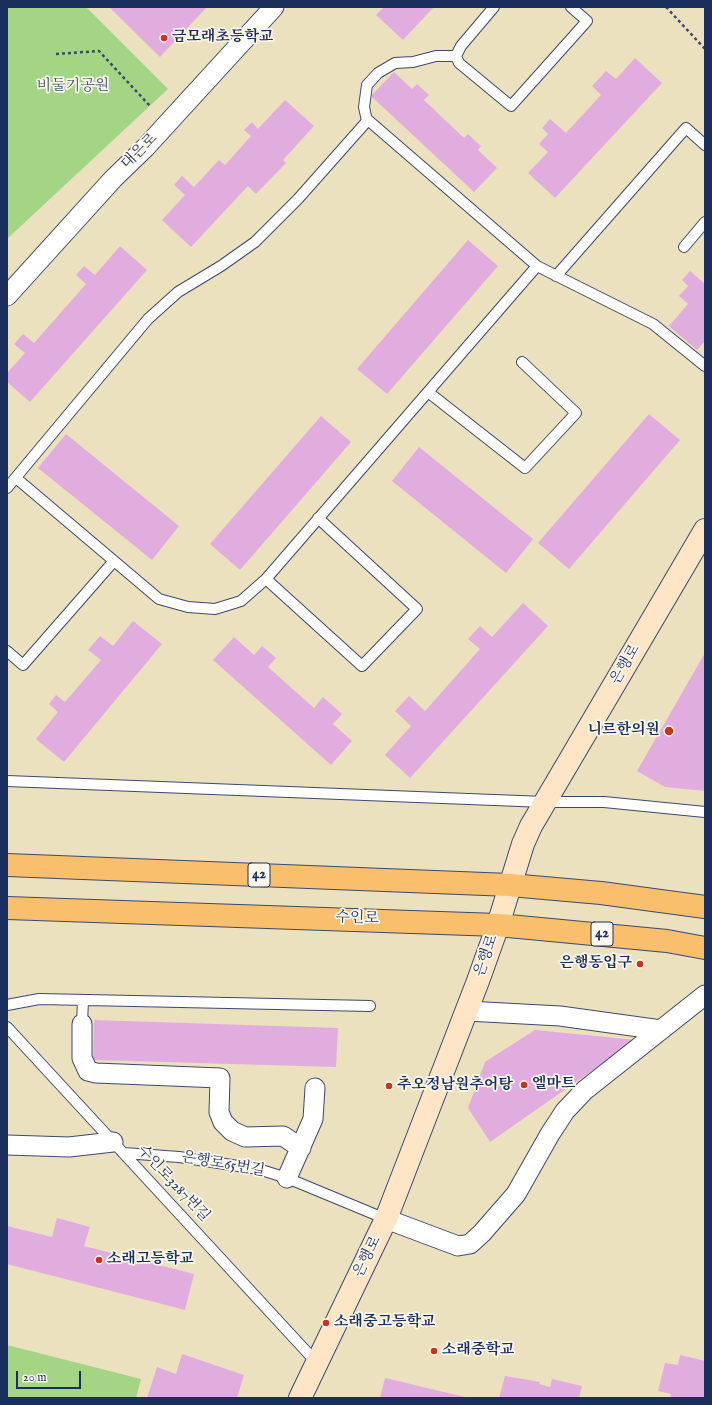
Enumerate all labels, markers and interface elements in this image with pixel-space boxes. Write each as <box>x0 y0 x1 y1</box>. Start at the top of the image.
place label: 금모래초등학교 <box>172 29 273 47</box>
marker: 금모래초등학교 <box>159 33 169 43</box>
park label: 비둘기공원 <box>37 78 109 96</box>
street label: 대은로 <box>118 130 162 174</box>
street label: 은행로 <box>607 642 645 688</box>
place label: 니르한의원 <box>588 722 660 740</box>
marker: 니르한의원 <box>663 725 675 737</box>
road number: 42 <box>248 863 270 887</box>
street label: 수인로 <box>335 909 379 929</box>
road number: 42 <box>591 922 613 946</box>
street label: 은행로 <box>471 933 503 979</box>
place label: 은행동입구 <box>560 955 632 973</box>
marker: 은행동입구 <box>635 959 645 969</box>
place label: 엘마트 <box>532 1076 575 1094</box>
place label: 추오정남원추어탕 <box>397 1077 513 1095</box>
marker: 엘마트 <box>519 1080 529 1090</box>
marker: 추오정남원추어탕 <box>384 1081 394 1091</box>
street label: 수인로3287번길 <box>133 1142 213 1226</box>
street label: 은행로65번길 <box>180 1149 266 1181</box>
street label: 은행로 <box>350 1234 386 1280</box>
place label: 소래고등학교 <box>107 1251 194 1269</box>
marker: 소래고등학교 <box>94 1255 104 1265</box>
place label: 소래중고등학교 <box>334 1314 435 1332</box>
marker: 소래중고등학교 <box>321 1318 331 1328</box>
place label: 소래중학교 <box>442 1342 514 1360</box>
marker: 소래중학교 <box>429 1346 439 1356</box>
scale bar <box>18 1363 83 1389</box>
text: 20 m <box>23 1370 46 1385</box>

